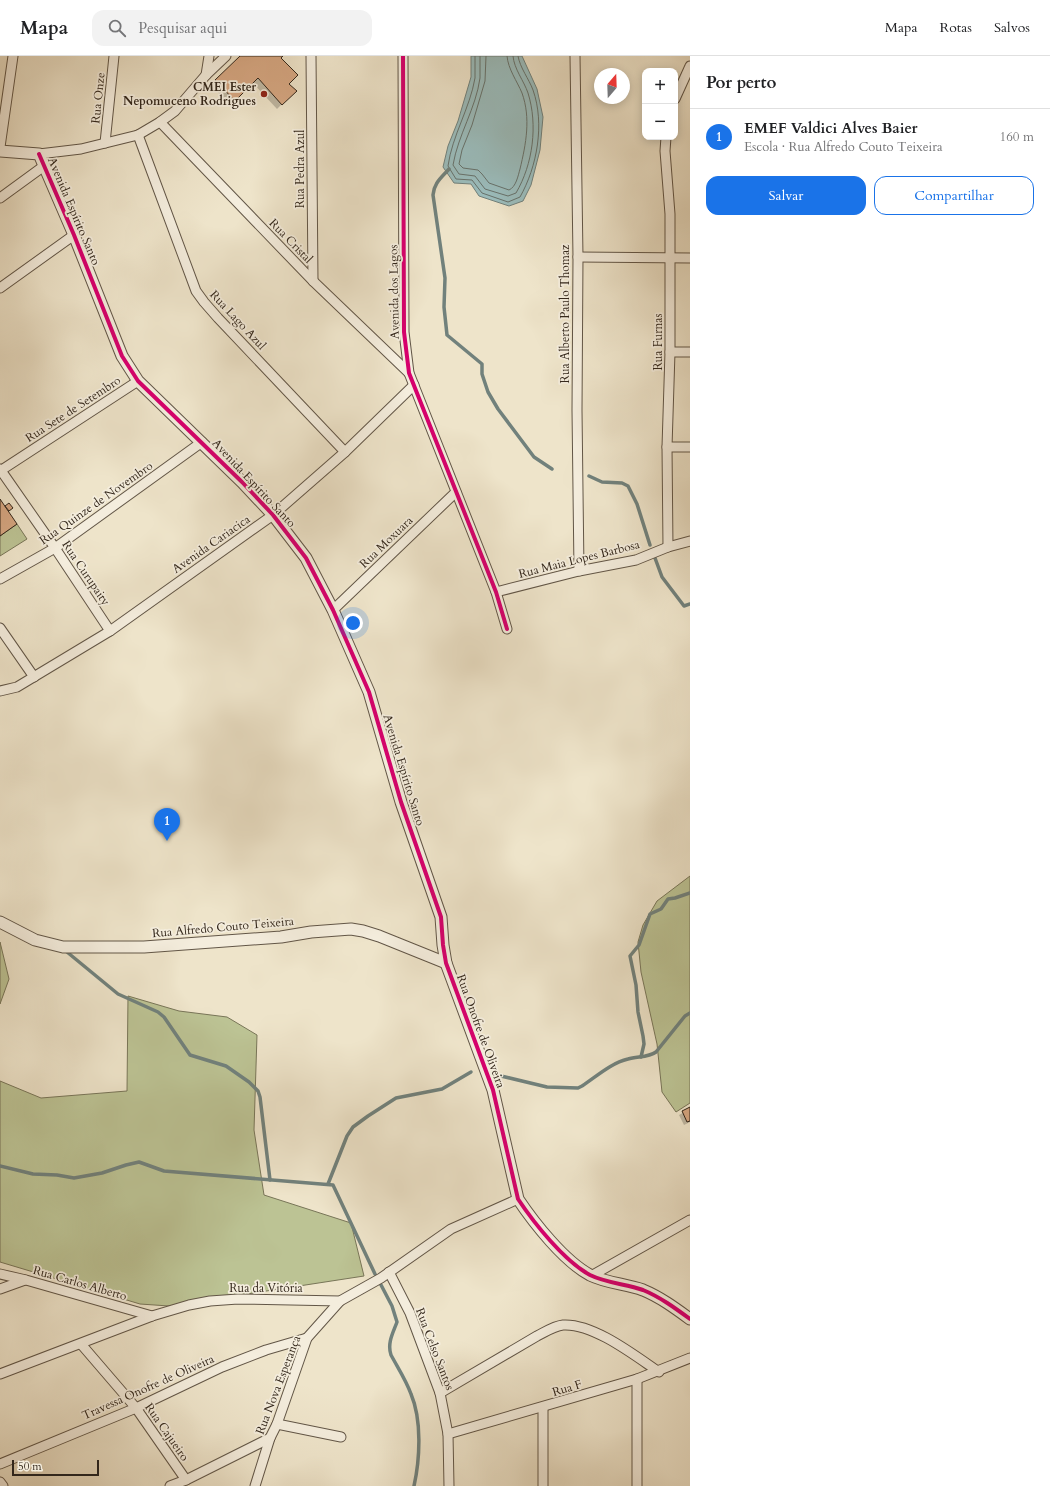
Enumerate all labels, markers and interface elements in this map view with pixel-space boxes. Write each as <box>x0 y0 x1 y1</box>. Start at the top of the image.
search box <box>92 10 372 46</box>
text: Mapa <box>20 15 68 41</box>
icon: search <box>106 17 128 39</box>
text: Pesquisar aqui <box>138 18 227 38</box>
text: Mapa <box>885 18 918 37</box>
text: Rotas <box>940 18 972 37</box>
text: Salvos <box>994 18 1030 37</box>
north arrow <box>594 68 630 104</box>
map controls <box>642 68 678 140</box>
button: + <box>642 68 678 104</box>
text: Por perto <box>706 71 776 94</box>
street label: Rua Onze <box>87 72 109 124</box>
place label: CMEI Ester Nepomuceno Rodrigues <box>123 79 256 109</box>
marker: CMEI Ester Nepomuceno Rodrigues <box>259 89 269 99</box>
button: − <box>642 104 678 140</box>
text: EMEF Valdici Alves Baier <box>744 118 917 138</box>
text: 1 <box>716 128 722 146</box>
text: 160 m <box>1000 128 1034 146</box>
street label: Rua Pedra Azul <box>292 130 308 208</box>
text: Escola · Rua Alfredo Couto Teixeira <box>744 138 943 156</box>
street label: Avenida Espírito Santo <box>44 155 104 268</box>
button: Salvar <box>706 176 866 215</box>
button: Compartilhar <box>874 176 1034 215</box>
street label: Rua Cristal <box>266 215 316 267</box>
street label: Avenida dos Lagos <box>385 244 403 340</box>
street label: Rua Alberto Paulo Thomaz <box>557 244 573 383</box>
street label: Rua Lago Azul <box>206 287 270 353</box>
street label: Rua Furnas <box>650 313 666 371</box>
street label: Rua Sete de Setembro <box>22 372 124 446</box>
street label: Avenida Espírito Santo <box>209 435 300 531</box>
street label: Rua Quinze de Novembro <box>36 457 156 548</box>
street label: Avenida Cariacica <box>169 511 254 577</box>
street label: Rua Moxuara <box>356 512 417 572</box>
street label: Rua Maia Lopes Barbosa <box>517 536 642 582</box>
street label: Rua Curupaity <box>58 537 114 609</box>
your location <box>343 613 363 633</box>
street label: Avenida Espírito Santo <box>379 712 429 828</box>
pin: 1 <box>154 808 180 841</box>
street label: Rua Alfredo Couto Teixeira <box>151 913 295 941</box>
street label: Rua Onofre de Oliveira <box>453 972 509 1091</box>
street label: Rua Carlos Alberto <box>31 1262 129 1304</box>
street label: Rua da Vitória <box>229 1280 304 1296</box>
street label: Rua Celso Santos <box>412 1306 458 1392</box>
street label: Rua Nova Esperança <box>252 1332 305 1437</box>
street label: Travessa Onofre de Oliveira <box>79 1350 217 1423</box>
street label: Rua F <box>550 1376 584 1400</box>
street label: Rua Cajueiro <box>141 1400 193 1465</box>
scale bar <box>12 1458 99 1477</box>
text: 50 m <box>18 1459 42 1474</box>

